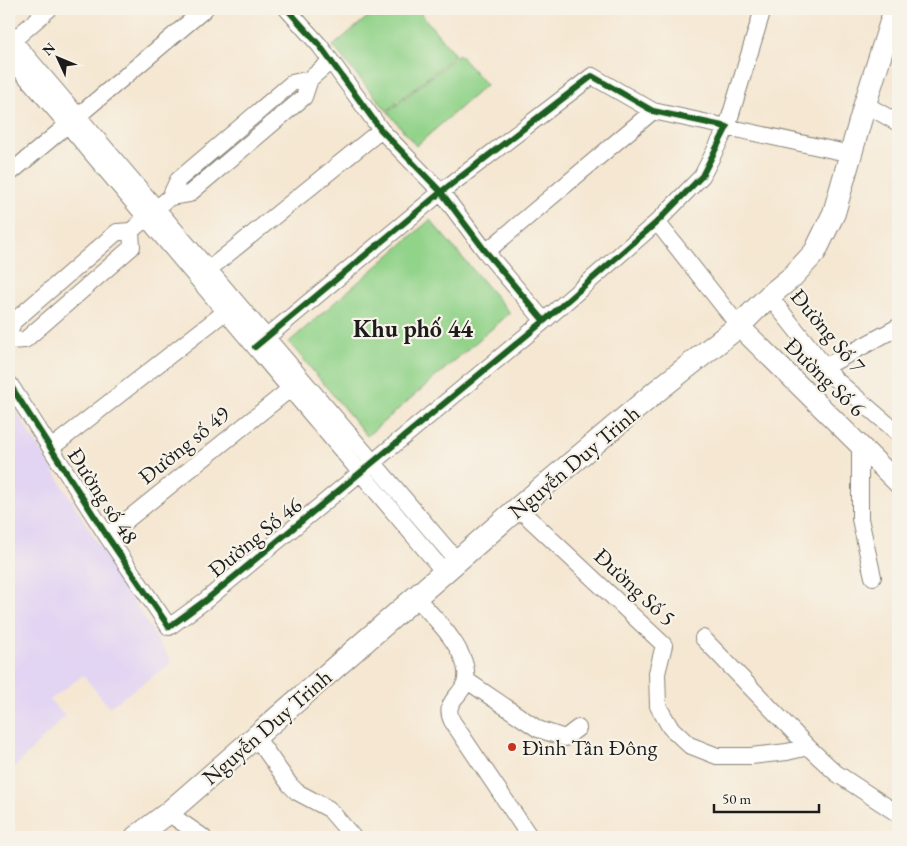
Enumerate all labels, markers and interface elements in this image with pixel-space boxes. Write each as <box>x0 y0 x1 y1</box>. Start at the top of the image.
north arrow <box>32 32 82 82</box>
text: N <box>38 38 60 59</box>
street label: Đường Số 7 <box>784 283 872 380</box>
district label: Khu phố 44 <box>353 313 473 344</box>
street label: Đường Số 6 <box>778 331 872 423</box>
street label: Đường số 49 <box>132 399 236 491</box>
street label: Nguyễn Duy Trinh <box>502 399 646 525</box>
street label: Đường số 48 <box>61 442 145 550</box>
street label: Đường Số 46 <box>202 490 308 584</box>
street label: Đường Số 5 <box>588 542 682 632</box>
street label: Nguyễn Duy Trinh <box>196 663 338 791</box>
place label: Đình Tân Đông <box>522 733 658 762</box>
marker: Đình Tân Đông <box>506 741 518 753</box>
scale bar <box>714 781 820 813</box>
text: 50 m <box>722 789 751 808</box>

